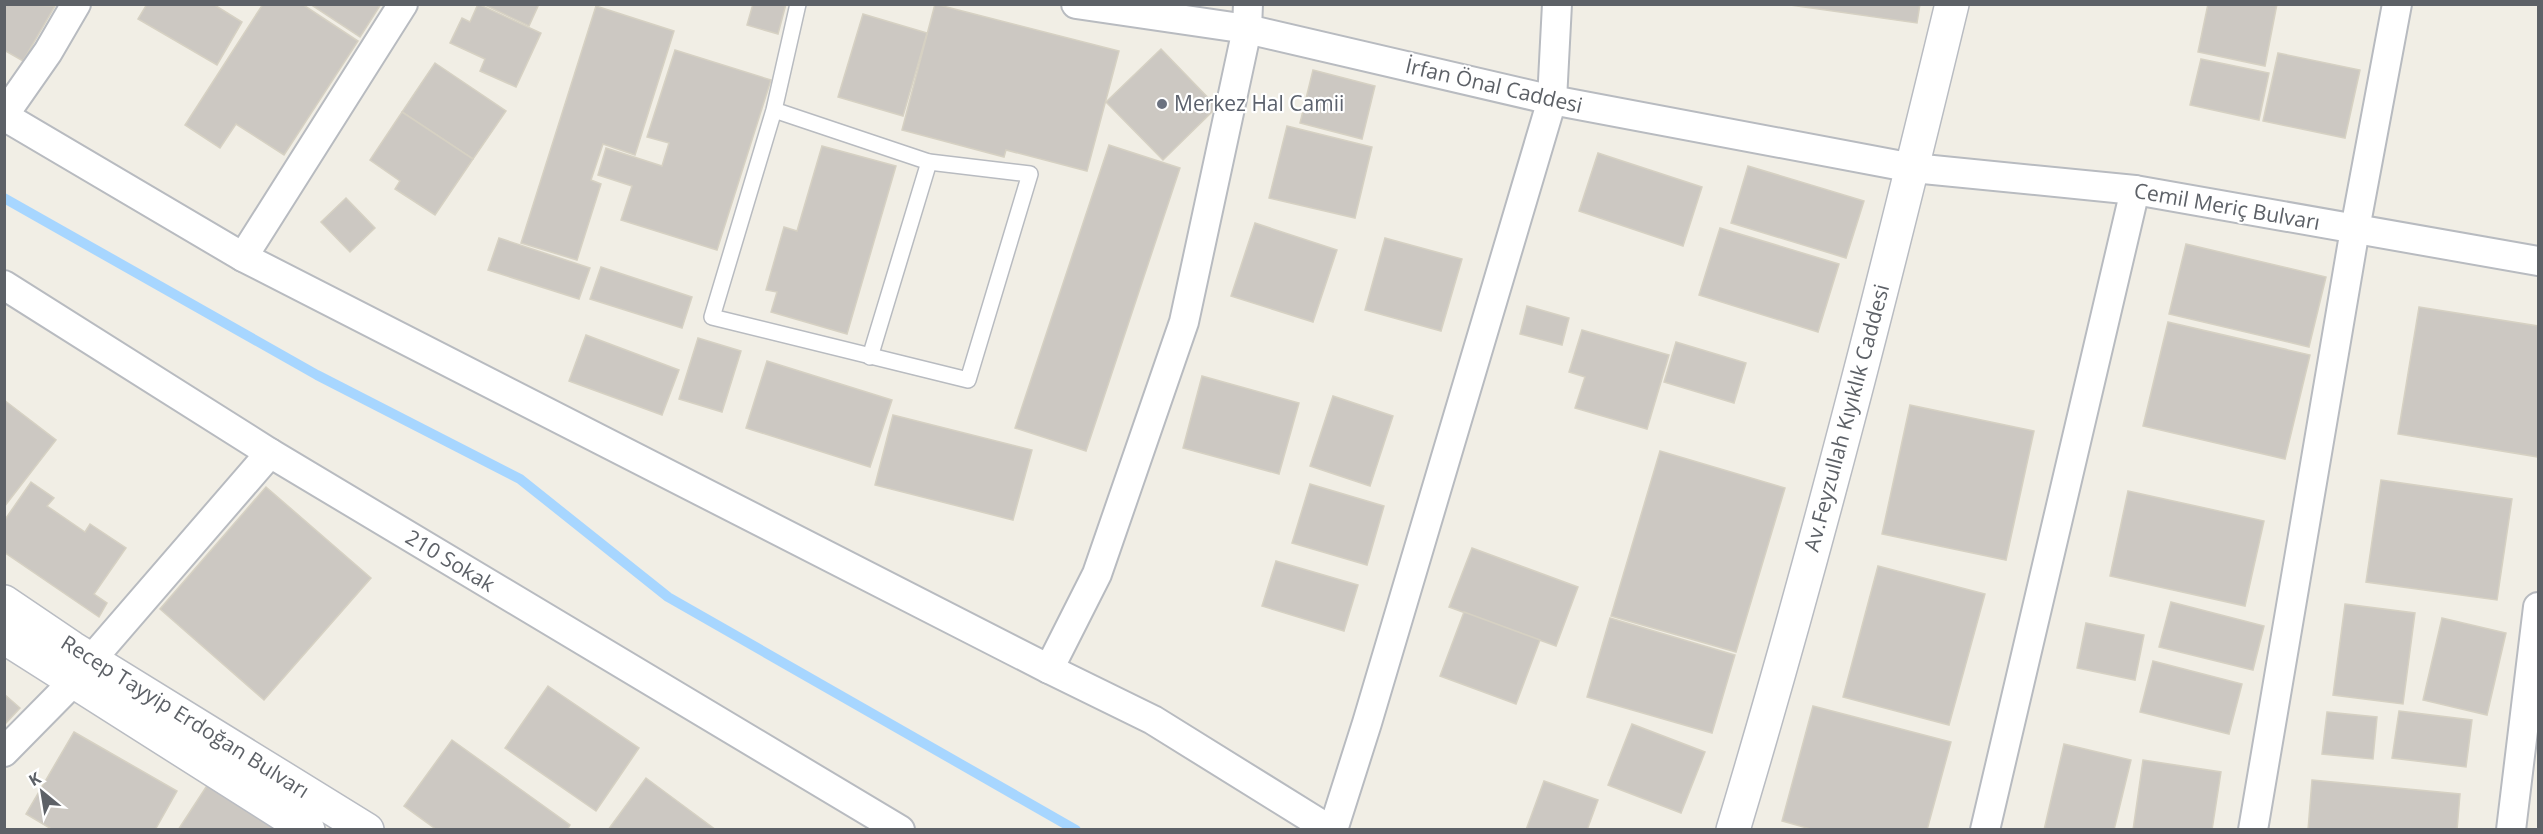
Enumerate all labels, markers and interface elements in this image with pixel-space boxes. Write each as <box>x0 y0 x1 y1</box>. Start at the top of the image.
street label: İrfan Önal Caddesi <box>1403 51 1585 119</box>
place label: Merkez Hal Camii <box>1174 89 1344 117</box>
marker: Merkez Hal Camii <box>1155 97 1169 111</box>
street label: Cemil Meriç Bulvarı <box>2132 176 2322 236</box>
street label: Av.Feyzullah Kıyıklık Caddesi <box>1797 281 1895 554</box>
street label: 210 Sokak <box>401 523 500 598</box>
street label: Recep Tayyip Erdoğan Bulvarı <box>56 628 315 804</box>
north arrow <box>12 762 72 822</box>
text: K <box>24 767 45 791</box>

